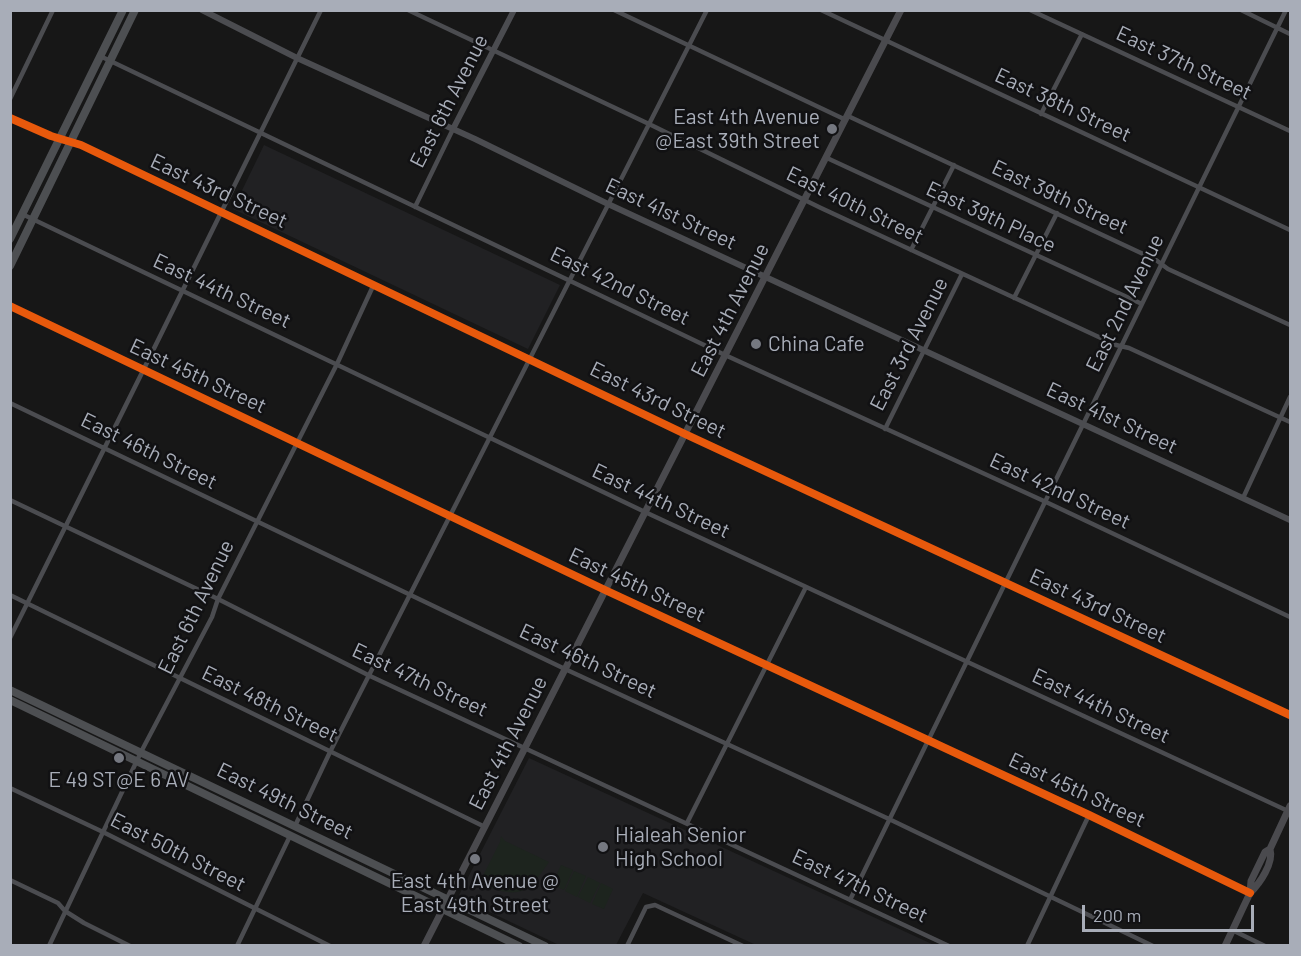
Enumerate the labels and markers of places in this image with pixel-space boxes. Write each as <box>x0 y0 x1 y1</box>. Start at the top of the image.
place label: East 4th Avenue @East 39th Street <box>655 104 820 154</box>
marker: East 4th Avenue @East 39th Street <box>825 122 839 136</box>
place label: China Cafe <box>768 331 865 357</box>
marker: China Cafe <box>749 337 763 351</box>
marker: E 49 ST@E 6 AV <box>112 751 126 765</box>
place label: E 49 ST@E 6 AV <box>49 767 189 793</box>
place label: Hialeah Senior High School <box>615 822 746 872</box>
marker: Hialeah Senior High School <box>596 840 610 854</box>
marker: East 4th Avenue @ East 49th Street <box>468 852 482 866</box>
place label: East 4th Avenue @ East 49th Street <box>391 868 559 918</box>

